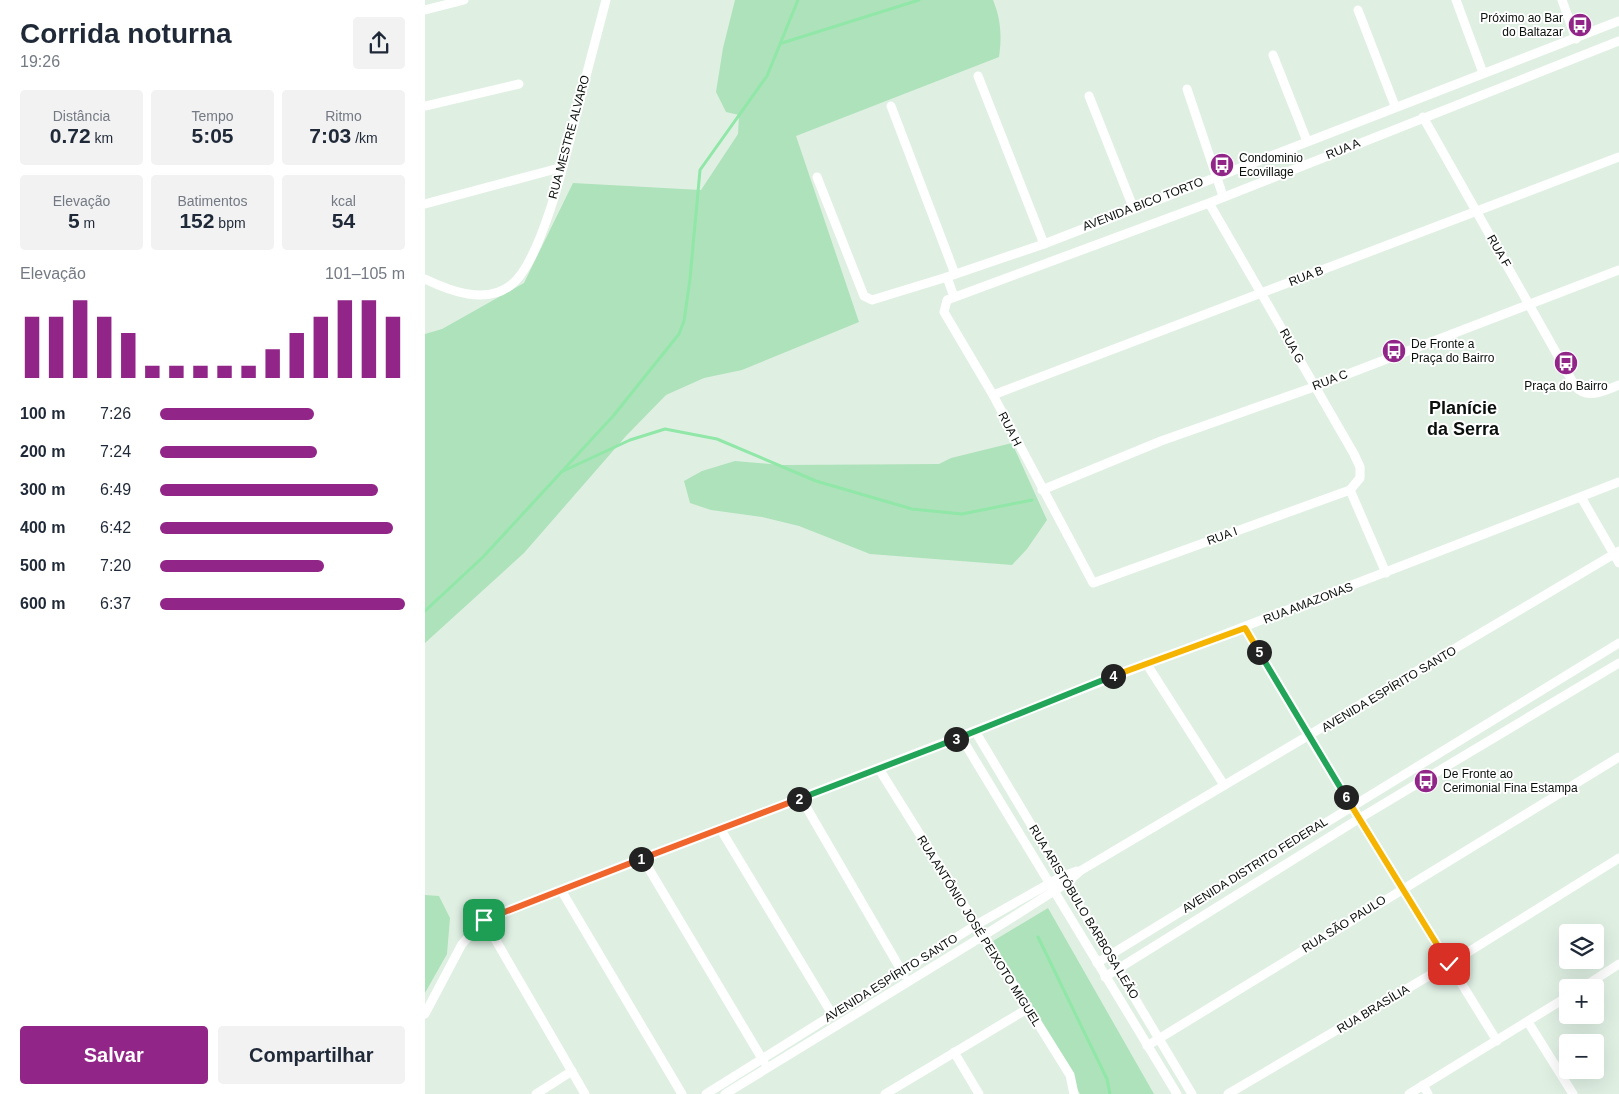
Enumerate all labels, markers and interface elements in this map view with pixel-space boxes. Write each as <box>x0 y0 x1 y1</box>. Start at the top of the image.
place label: Próximo ao Bar do Baltazar <box>1480 11 1563 39</box>
bus stop icon: Próximo ao Bar do Baltazar <box>1567 12 1593 38</box>
button: share <box>353 17 405 69</box>
text: Corrida noturna <box>20 18 232 49</box>
text: 19:26 <box>20 53 60 70</box>
street label: RUA MESTRE ALVARO <box>546 74 592 200</box>
text: Distância <box>53 108 110 124</box>
text: Tempo <box>191 108 234 124</box>
text: Ritmo <box>325 108 362 124</box>
text: 0.72 <box>50 124 91 147</box>
text: 5:05 <box>191 124 234 147</box>
text: 7:03 <box>309 124 351 147</box>
text: km <box>91 130 113 146</box>
text: /km <box>351 130 378 146</box>
street label: RUA A <box>1324 136 1362 162</box>
place label: Condominio Ecovillage <box>1239 151 1303 179</box>
bus stop icon: Condominio Ecovillage <box>1209 152 1235 178</box>
street label: AVENIDA BICO TORTO <box>1081 174 1205 234</box>
text: Elevação <box>53 193 110 209</box>
text: Batimentos <box>177 193 248 209</box>
text: kcal <box>331 193 356 209</box>
text: 5 <box>68 209 80 232</box>
text: 152 <box>179 209 214 232</box>
text: 54 <box>332 209 355 232</box>
text: m <box>80 215 95 231</box>
text: bpm <box>214 215 246 231</box>
street label: RUA F <box>1484 232 1514 270</box>
street label: RUA B <box>1287 263 1325 289</box>
text: Elevação <box>20 265 86 282</box>
text: 101–105 m <box>325 265 405 282</box>
street label: RUA G <box>1277 326 1307 366</box>
place label: De Fronte a Praça do Bairro <box>1411 337 1495 365</box>
bus stop icon: De Fronte a Praça do Bairro <box>1381 338 1407 364</box>
bus stop icon: Praça do Bairro <box>1553 350 1579 376</box>
street label: RUA C <box>1310 367 1350 393</box>
place label: Praça do Bairro <box>1524 379 1608 393</box>
district label: Planície da Serra <box>1427 398 1500 439</box>
text: 100 m <box>20 405 65 422</box>
text: 7:26 <box>100 405 131 422</box>
street label: RUA H <box>995 409 1025 449</box>
text: 200 m <box>20 443 65 460</box>
text: 7:24 <box>100 443 131 460</box>
text: 300 m <box>20 481 65 498</box>
text: 6:49 <box>100 481 131 498</box>
text: 400 m <box>20 519 65 536</box>
text: 6:42 <box>100 519 131 536</box>
street label: RUA I <box>1205 524 1239 548</box>
text: 500 m <box>20 557 65 574</box>
text: 7:20 <box>100 557 131 574</box>
street label: RUA AMAZONAS <box>1261 579 1355 627</box>
text: 600 m <box>20 595 65 612</box>
text: 6:37 <box>100 595 131 612</box>
pin: 5 <box>1247 640 1271 664</box>
street label: AVENIDA ESPÍRITO SANTO <box>1319 642 1459 735</box>
text: 5 <box>1256 644 1263 660</box>
pin: 4 <box>1101 664 1125 688</box>
text: 4 <box>1110 668 1117 684</box>
pin: 3 <box>943 726 969 752</box>
text: 3 <box>953 731 960 747</box>
place label: De Fronte ao Cerimonial Fina Estampa <box>1443 767 1578 795</box>
bus stop icon: De Fronte ao Cerimonial Fina Estampa <box>1413 768 1439 794</box>
pin: 6 <box>1333 784 1359 810</box>
pin: 2 <box>787 786 811 812</box>
text: 6 <box>1343 789 1350 805</box>
text: 2 <box>796 791 803 807</box>
street label: AVENIDA DISTRITO FEDERAL <box>1180 814 1331 916</box>
street label: RUA ARISTÓBULO BARBOSA LEÃO <box>1026 822 1143 1002</box>
street label: RUA ANTÔNIO JOSÉ PEIXOTO MIGUEL <box>914 832 1045 1029</box>
pin: 1 <box>629 846 653 872</box>
text: 1 <box>638 851 645 867</box>
street label: RUA SÃO PAULO <box>1299 892 1389 956</box>
pin <box>463 899 505 941</box>
icon: arrive <box>470 906 498 934</box>
map controls <box>1559 924 1604 1079</box>
button: layers <box>1559 924 1604 969</box>
street label: AVENIDA ESPÍRITO SANTO <box>821 930 960 1025</box>
pin <box>1428 943 1470 985</box>
icon: check <box>1435 950 1463 978</box>
button: + <box>1559 979 1604 1024</box>
street label: RUA BRASÍLIA <box>1334 981 1412 1036</box>
button: Salvar <box>20 1026 208 1084</box>
button: Compartilhar <box>218 1026 405 1084</box>
button: − <box>1559 1034 1604 1079</box>

